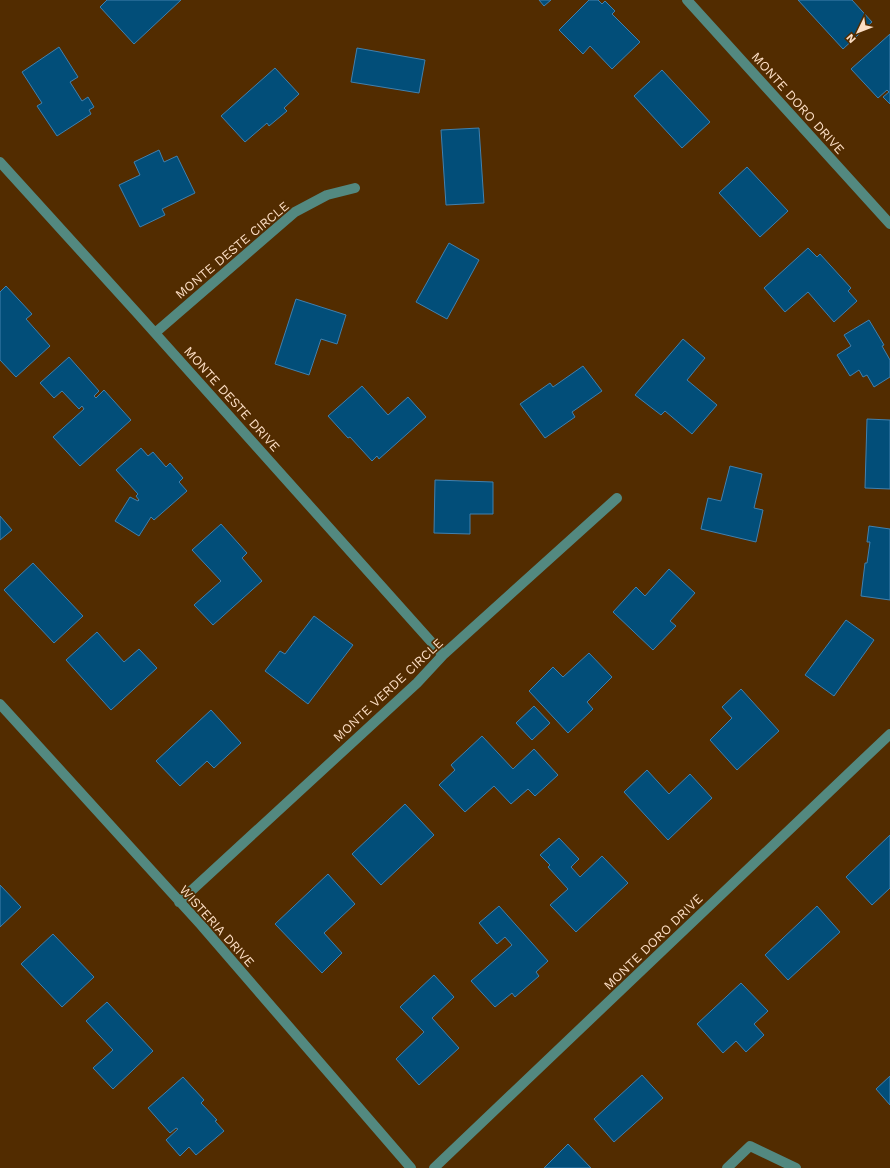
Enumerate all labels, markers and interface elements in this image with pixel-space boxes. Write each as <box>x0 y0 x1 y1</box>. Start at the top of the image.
north arrow <box>838 12 878 52</box>
text: N <box>844 31 859 46</box>
street label: MONTE DORO DRIVE <box>748 49 848 157</box>
street label: MONTE DESTE CIRCLE <box>172 198 292 302</box>
street label: MONTE DESTE DRIVE <box>181 344 283 454</box>
street label: MONTE VERDE CIRCLE <box>330 635 446 745</box>
street label: WISTERIA DRIVE <box>177 882 257 970</box>
street label: MONTE DORO DRIVE <box>601 891 705 993</box>

